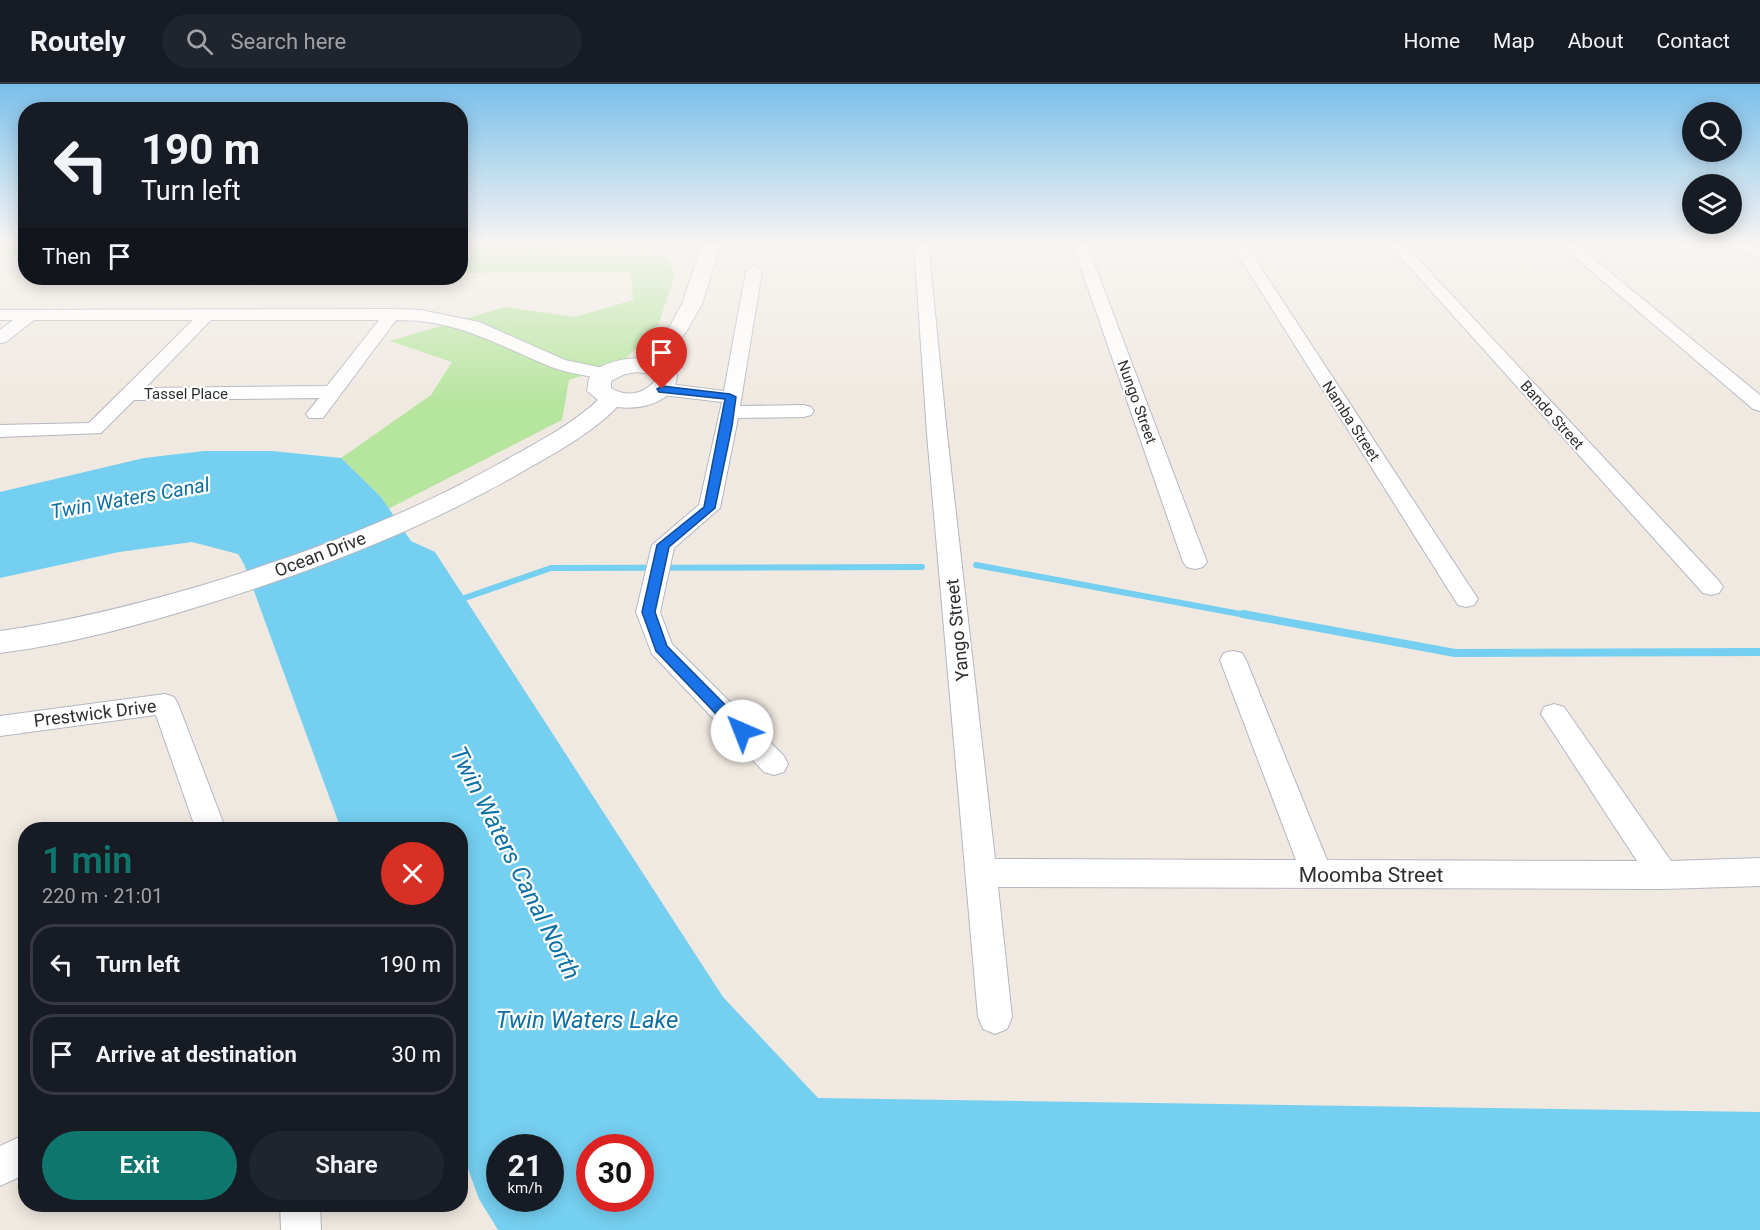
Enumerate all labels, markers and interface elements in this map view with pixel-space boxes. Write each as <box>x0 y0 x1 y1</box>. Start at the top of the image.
search box <box>162 14 582 68</box>
text: Routely <box>30 25 126 58</box>
icon: search <box>183 25 216 58</box>
text: Search here <box>231 29 346 54</box>
text: Home <box>1404 29 1460 53</box>
text: Map <box>1493 29 1535 53</box>
text: About <box>1568 29 1624 53</box>
text: Contact <box>1657 29 1730 53</box>
map controls <box>1682 102 1742 234</box>
button: search <box>1682 102 1742 162</box>
text: 190 m <box>141 125 260 174</box>
icon: left <box>42 126 120 204</box>
button: layers <box>1682 174 1742 234</box>
text: Turn left <box>141 175 241 207</box>
icon: arrive <box>103 240 136 273</box>
text: Then <box>42 244 91 269</box>
pin <box>636 327 687 389</box>
icon: arrive <box>645 336 678 369</box>
street label: Nungo Street <box>1114 358 1160 446</box>
street label: Bando Street <box>1517 377 1588 453</box>
street label: Namba Street <box>1318 378 1384 465</box>
street label: Tassel Place <box>144 385 228 403</box>
water label: Twin Waters Canal <box>49 472 211 524</box>
street label: Ocean Drive <box>271 527 369 581</box>
street label: Yango Street <box>941 578 973 682</box>
street label: Prestwick Drive <box>32 695 158 731</box>
position arrow <box>710 699 774 763</box>
water label: Twin Waters Canal North <box>444 742 586 984</box>
text: 1 min <box>42 840 132 882</box>
button: close <box>381 842 444 905</box>
street label: Moomba Street <box>1299 863 1443 887</box>
text: 220 m · 21:01 <box>42 884 163 908</box>
icon: left <box>45 948 78 981</box>
text: Turn left <box>96 952 180 977</box>
text: 190 m <box>379 952 441 977</box>
water label: Twin Waters Lake <box>496 1006 678 1034</box>
icon: arrive <box>45 1038 78 1071</box>
text: Arrive at destination <box>96 1042 297 1067</box>
text: 30 m <box>392 1042 441 1067</box>
button: Exit <box>42 1131 237 1200</box>
button: Share <box>249 1131 444 1200</box>
speed limit sign: 30 <box>576 1134 654 1212</box>
text: 21 <box>508 1148 542 1183</box>
text: km/h <box>507 1179 543 1197</box>

